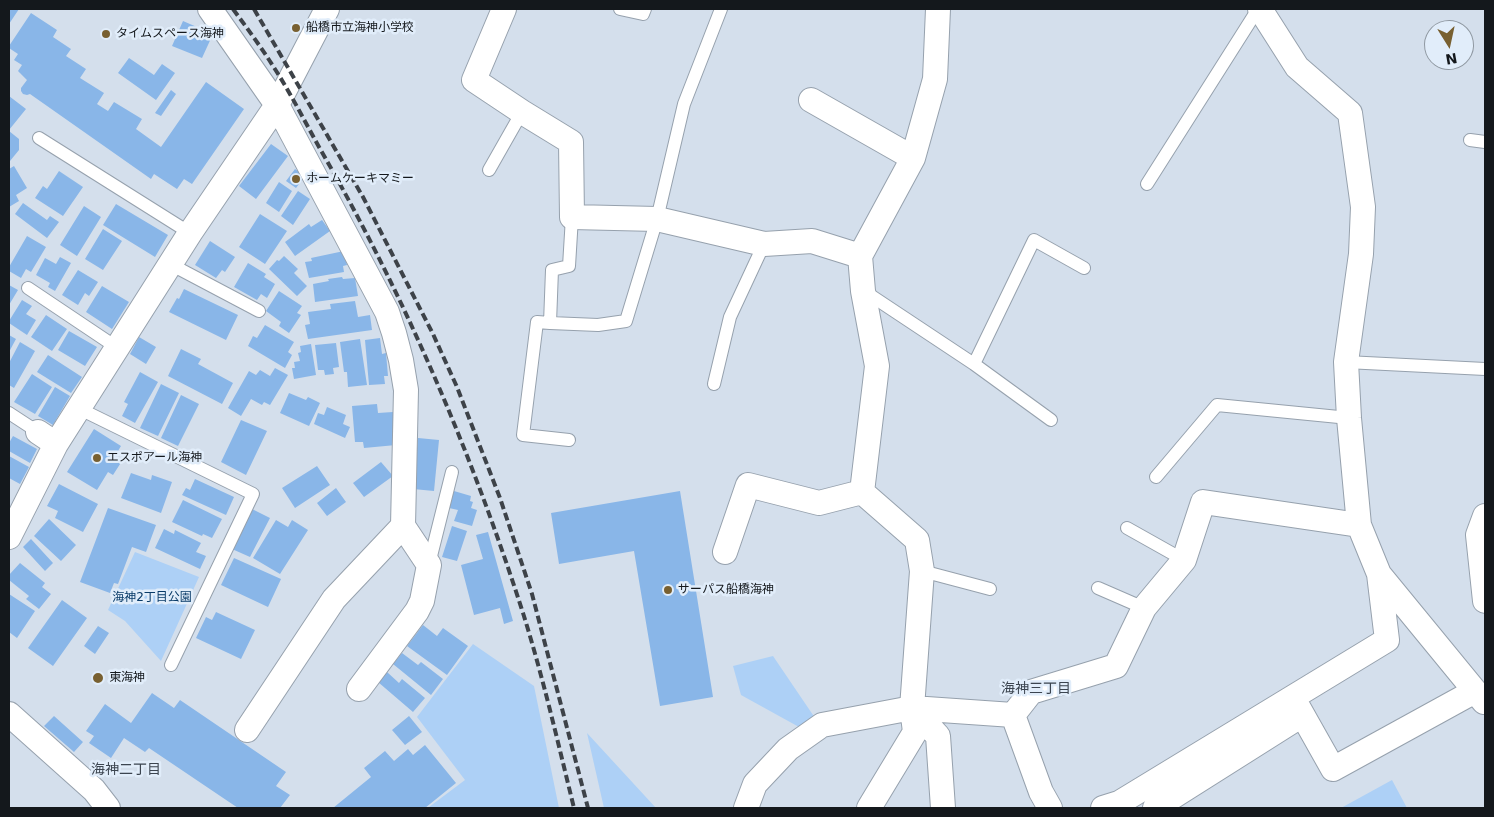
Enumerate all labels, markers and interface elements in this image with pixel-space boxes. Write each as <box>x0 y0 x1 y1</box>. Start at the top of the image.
north arrow <box>1424 20 1474 70</box>
place label: 船橋市立海神小学校 <box>306 21 414 35</box>
marker: 船橋市立海神小学校 <box>290 22 302 34</box>
place label: タイムスペース海神 <box>116 27 224 41</box>
marker: タイムスペース海神 <box>100 28 112 40</box>
text: N <box>1444 50 1459 68</box>
place label: ホームケーキマミー <box>306 172 414 186</box>
marker: ホームケーキマミー <box>290 173 302 185</box>
place label: エスポアール海神 <box>107 451 202 465</box>
marker: エスポアール海神 <box>91 452 103 464</box>
place label: サーパス船橋海神 <box>678 583 774 597</box>
marker: サーパス船橋海神 <box>662 584 674 596</box>
park label: 海神2丁目公園 <box>112 591 192 605</box>
marker: 東海神 <box>91 671 105 685</box>
place label: 東海神 <box>109 671 145 685</box>
district label: 海神三丁目 <box>1001 681 1071 697</box>
district label: 海神二丁目 <box>91 762 161 778</box>

